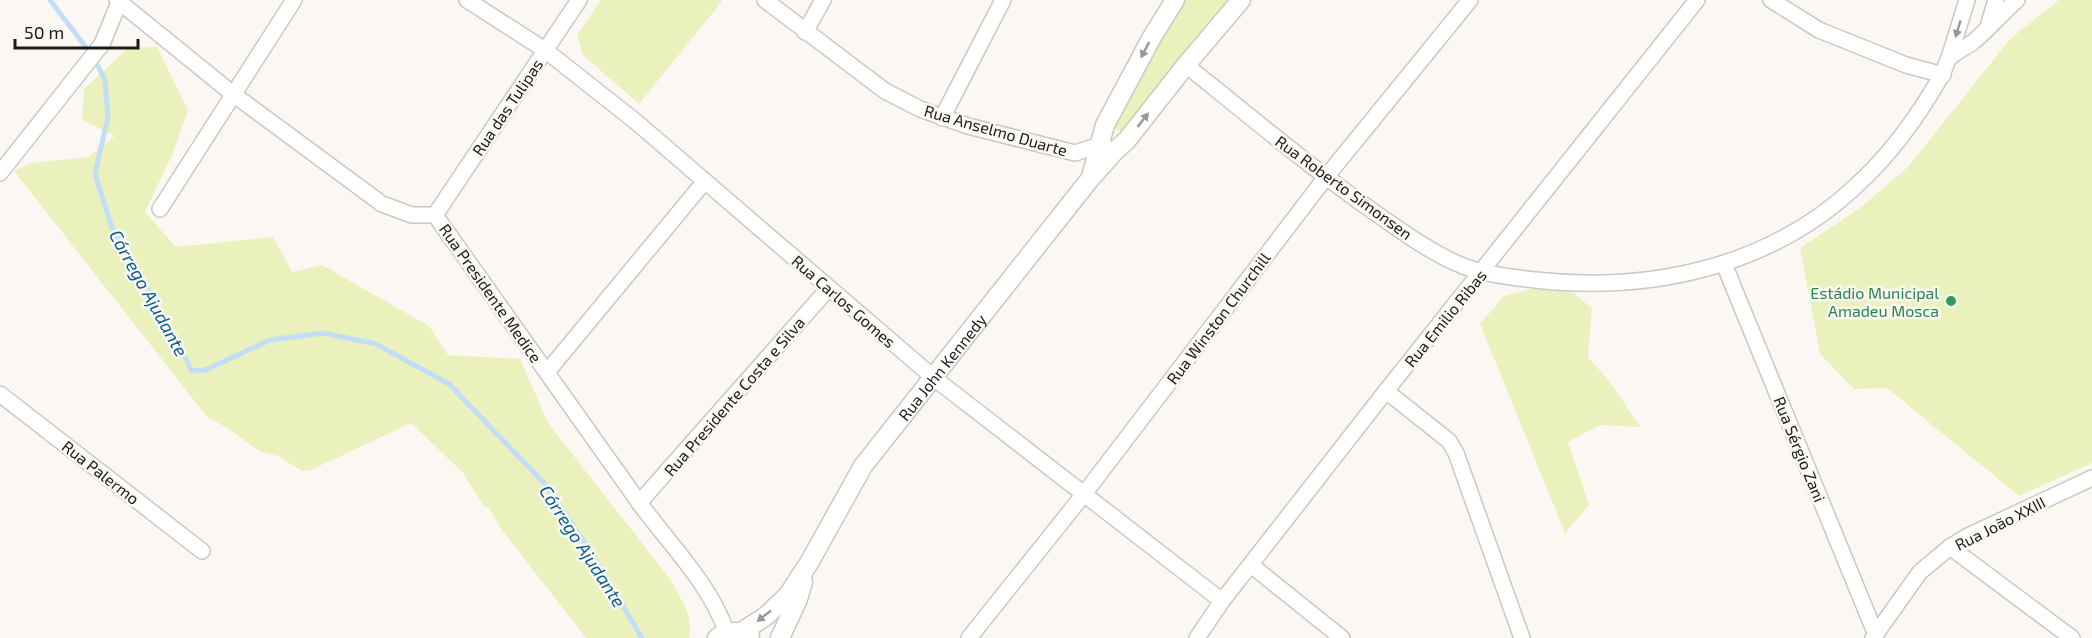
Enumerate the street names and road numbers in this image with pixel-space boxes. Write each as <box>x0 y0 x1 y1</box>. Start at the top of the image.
street label: Rua das Tulipas <box>468 55 546 159</box>
street label: Rua Anselmo Duarte <box>922 100 1070 160</box>
street label: Rua Roberto Simonsen <box>1272 131 1416 243</box>
street label: Rua Presidente Medice <box>436 220 546 366</box>
street label: Rua Winston Churchill <box>1162 248 1274 388</box>
street label: Rua Carlos Gomes <box>788 251 900 351</box>
street label: Rua Emilio Ribas <box>1400 266 1490 370</box>
street label: Rua John Kennedy <box>894 309 990 424</box>
street label: Rua Presidente Costa e Silva <box>660 313 808 479</box>
street label: Rua Sérgio Zani <box>1770 394 1830 504</box>
street label: Rua Palermo <box>59 436 143 508</box>
street label: Rua João XXIII <box>1952 492 2048 554</box>

